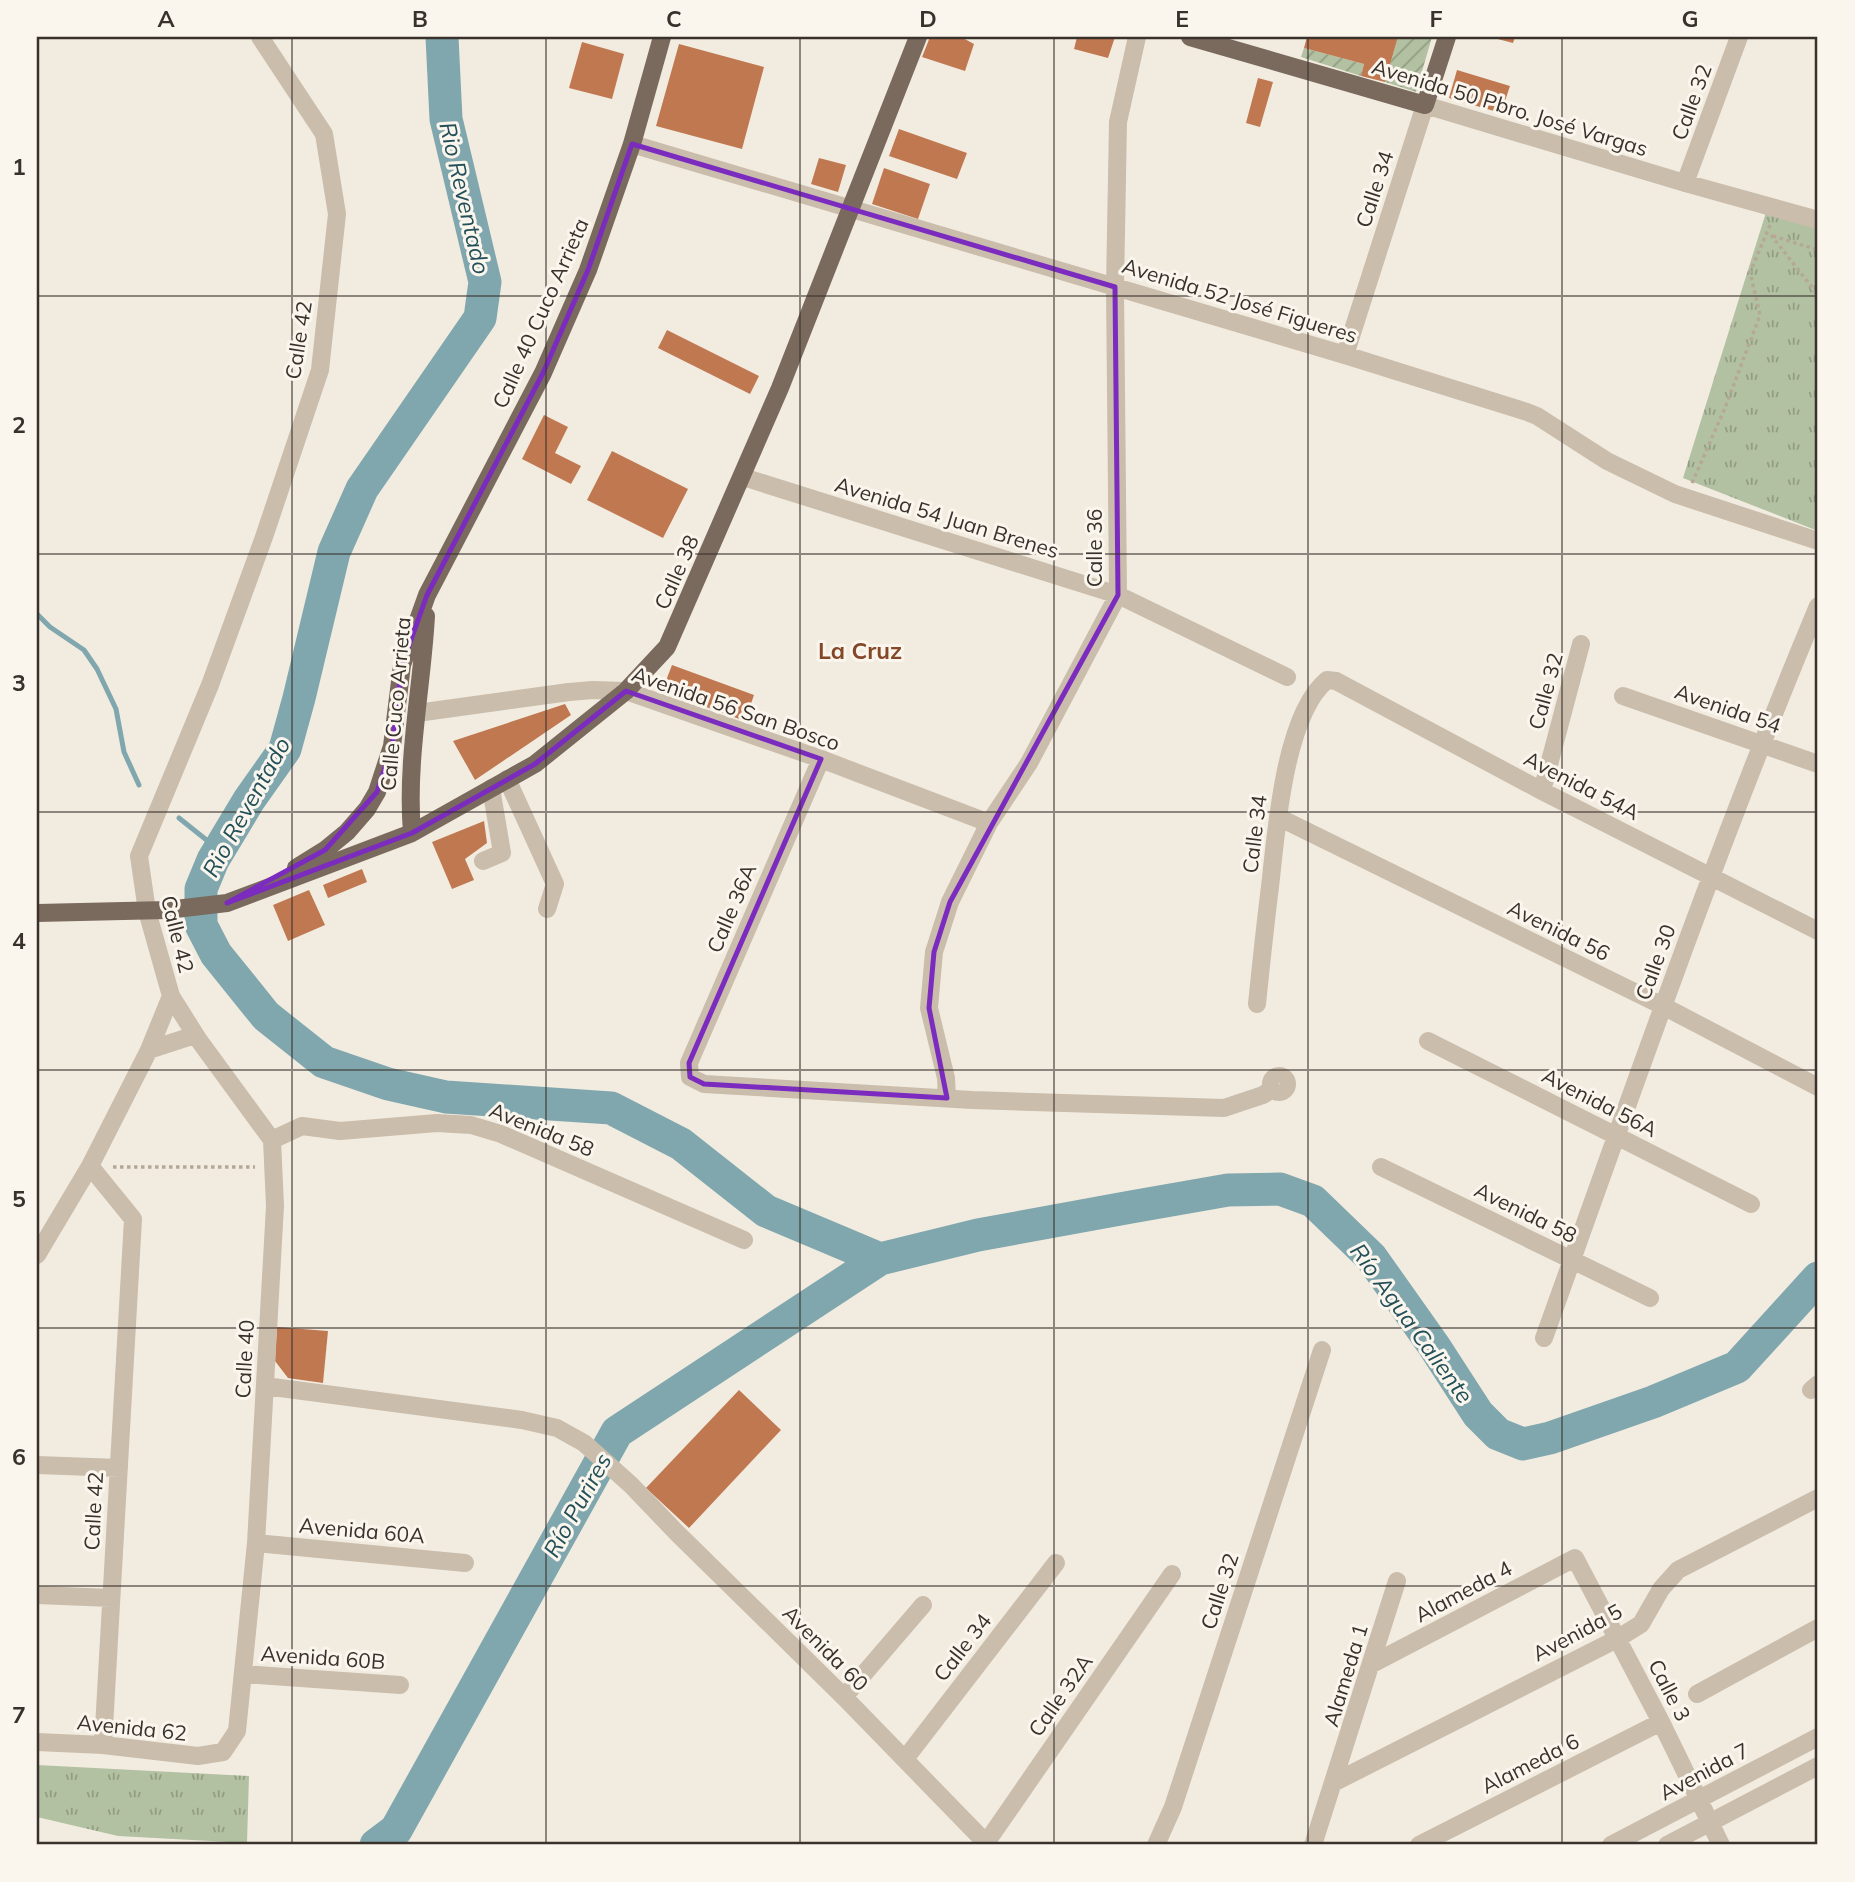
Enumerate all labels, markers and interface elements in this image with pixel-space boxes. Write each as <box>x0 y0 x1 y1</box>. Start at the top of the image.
text: A <box>157 4 175 33</box>
text: B <box>412 4 428 33</box>
text: C <box>666 4 682 33</box>
text: D <box>919 4 937 33</box>
text: E <box>1175 4 1189 33</box>
text: F <box>1429 4 1443 33</box>
text: G <box>1681 4 1699 33</box>
street label: Avenida 50 Pbro. José Vargas <box>1369 53 1651 161</box>
street label: Calle 32 <box>1665 61 1717 143</box>
water label: Rio Reventado <box>433 119 497 277</box>
street label: Calle 34 <box>1349 147 1399 230</box>
text: 1 <box>12 152 26 181</box>
street label: Calle 40 Cuco Arrieta <box>486 214 594 412</box>
street label: Avenida 52 José Figueres <box>1119 252 1361 348</box>
street label: Calle 42 <box>279 299 317 381</box>
text: 2 <box>12 410 26 439</box>
street label: Avenida 54 Juan Brenes <box>832 471 1062 563</box>
street label: Calle 36 <box>1081 509 1107 587</box>
street label: Calle 38 <box>648 531 704 613</box>
street label: Calle Cuco Arrieta <box>374 616 416 792</box>
district label: La Cruz <box>818 636 902 665</box>
street label: Calle 32 <box>1522 650 1568 732</box>
street label: Avenida 56 San Bosco <box>629 660 843 756</box>
text: 3 <box>12 668 26 697</box>
street label: Avenida 54 <box>1672 678 1785 738</box>
water label: Rio Reventado <box>196 732 296 882</box>
street label: Avenida 54A <box>1520 745 1645 825</box>
street label: Calle 34 <box>1236 793 1272 875</box>
street label: Calle 36A <box>701 859 762 956</box>
street label: Calle 42 <box>156 893 200 975</box>
street label: Avenida 56 <box>1504 894 1614 966</box>
street label: Calle 30 <box>1629 921 1681 1003</box>
text: 4 <box>12 926 26 955</box>
street label: Avenida 56A <box>1538 1062 1663 1142</box>
street label: Avenida 58 <box>486 1096 598 1162</box>
street label: Avenida 58 <box>1471 1176 1581 1248</box>
text: 5 <box>12 1184 26 1213</box>
water label: Río Agua Caliente <box>1344 1237 1480 1409</box>
street label: Calle 40 <box>229 1319 259 1399</box>
text: 6 <box>12 1442 26 1471</box>
water label: Río Purires <box>537 1448 617 1562</box>
street label: Calle 42 <box>78 1471 108 1551</box>
street label: Avenida 60A <box>298 1512 426 1548</box>
street label: Calle 32 <box>1194 1550 1244 1632</box>
street label: Alameda 4 <box>1410 1554 1516 1627</box>
street label: Avenida 5 <box>1528 1598 1626 1666</box>
street label: Avenida 60 <box>778 1600 874 1696</box>
street label: Calle 34 <box>928 1608 997 1686</box>
street label: Alameda 1 <box>1317 1620 1373 1730</box>
street label: Avenida 60B <box>260 1640 386 1674</box>
street label: Calle 32A <box>1022 1649 1098 1741</box>
street label: Calle 3 <box>1643 1655 1697 1725</box>
text: 7 <box>12 1700 26 1729</box>
street label: Avenida 62 <box>76 1708 188 1746</box>
street label: Alameda 6 <box>1477 1727 1583 1799</box>
street label: Avenida 7 <box>1655 1737 1753 1805</box>

